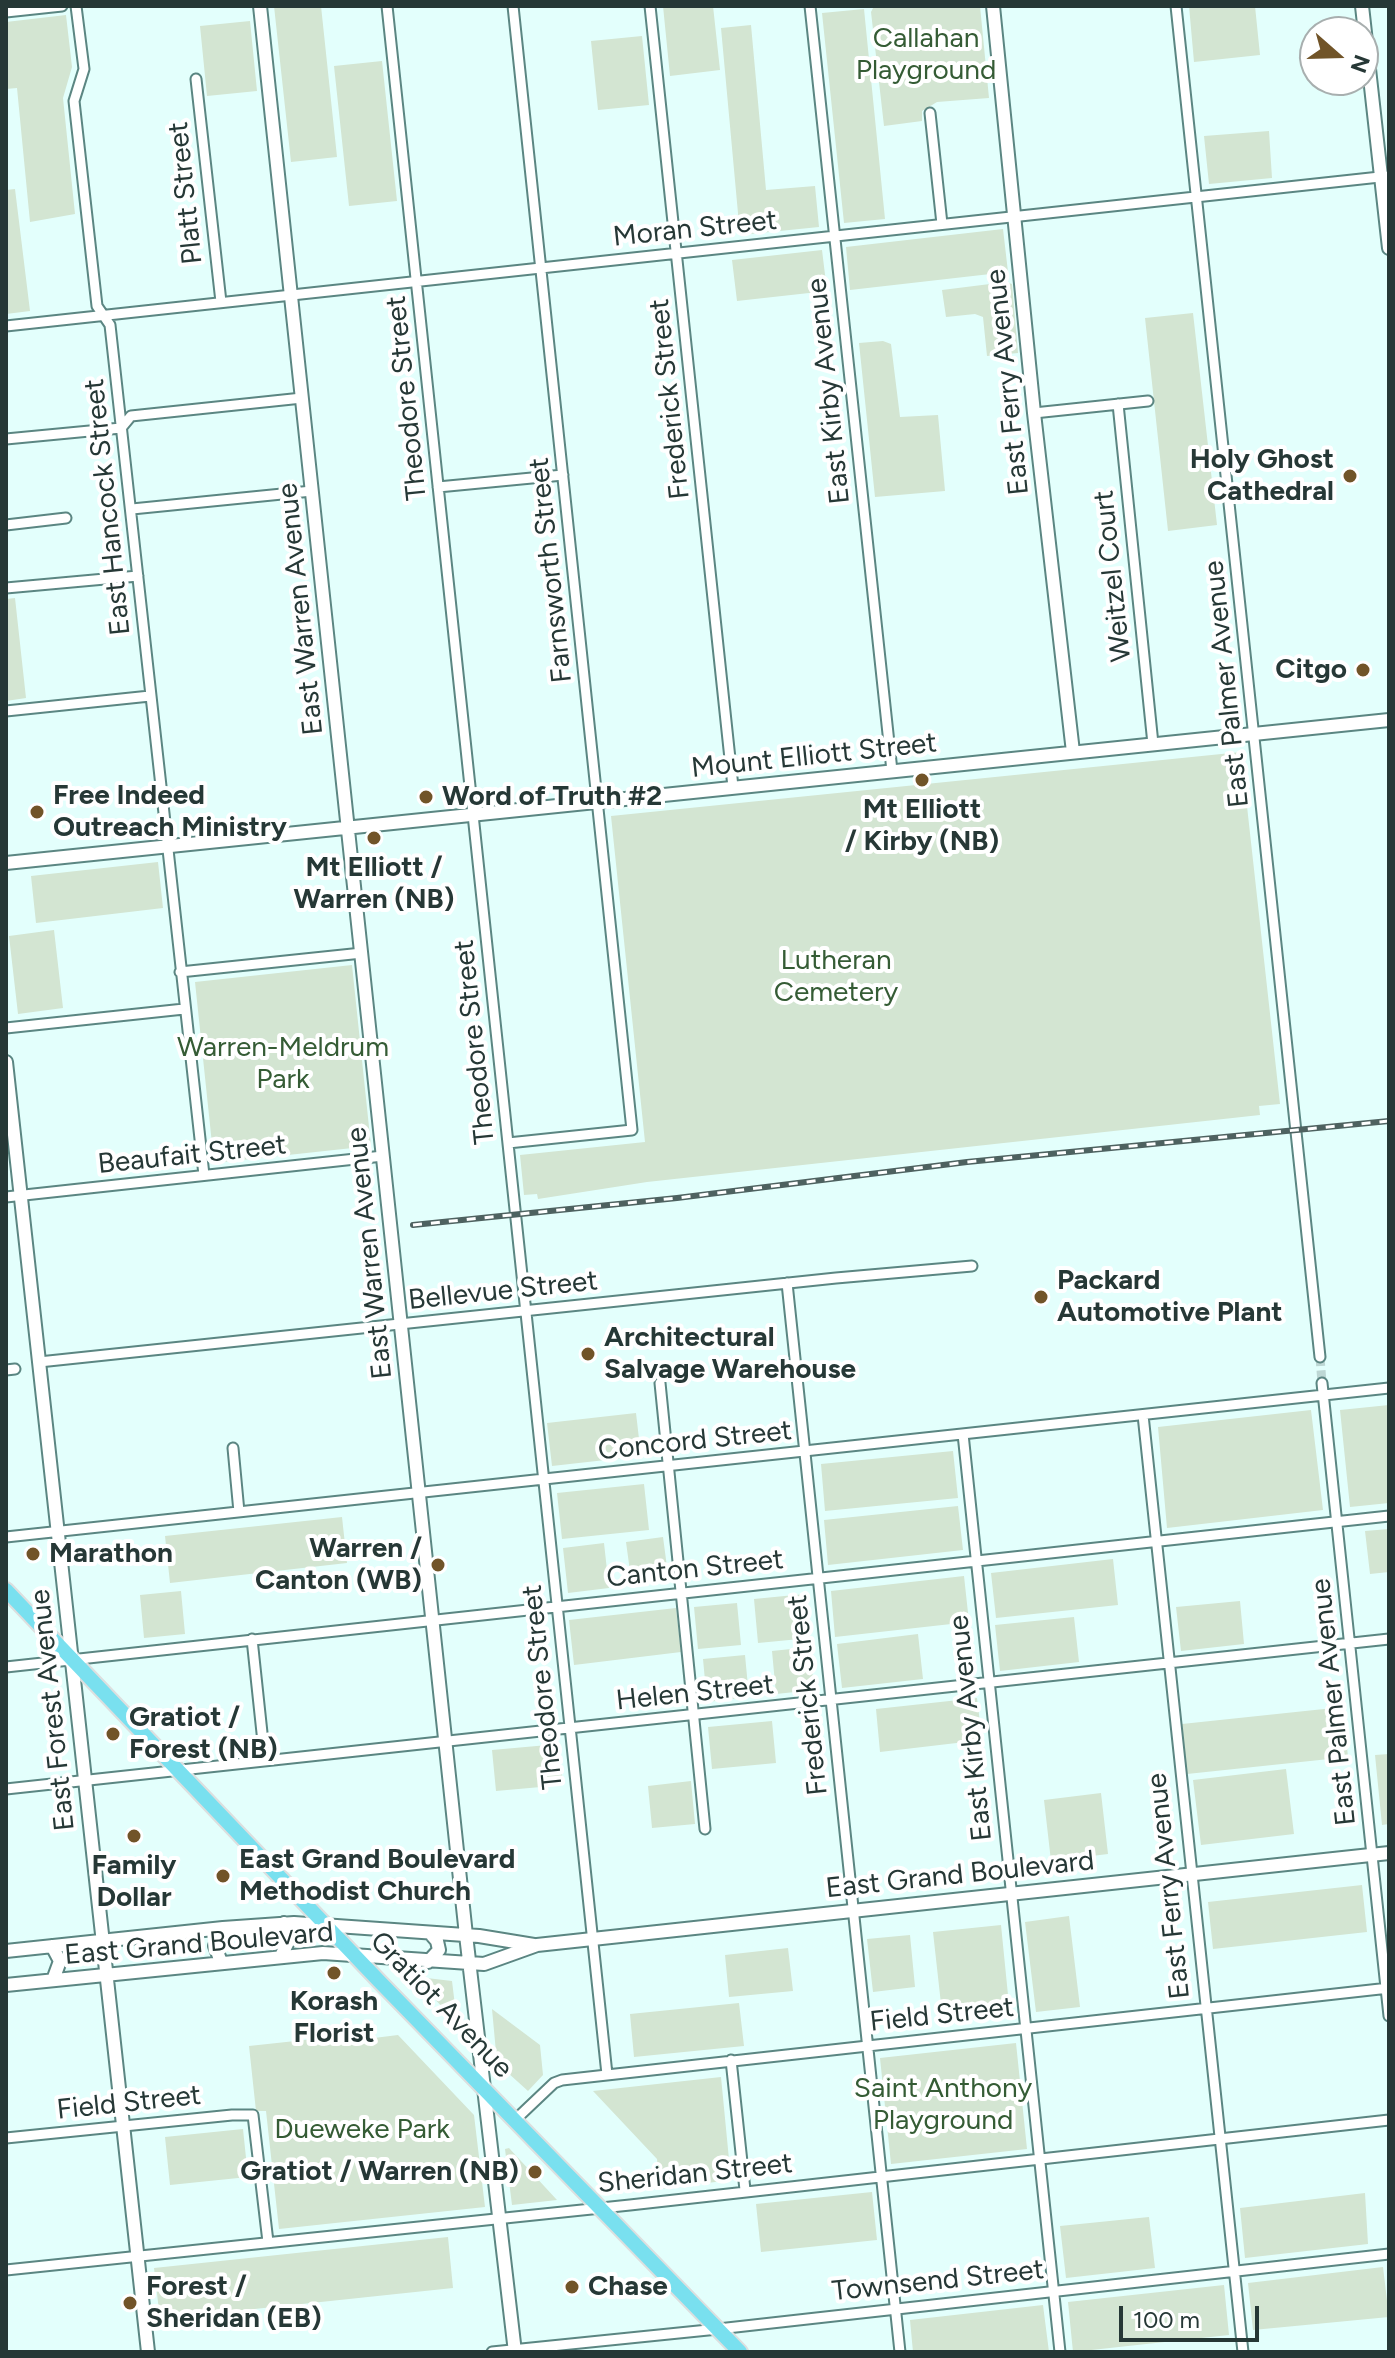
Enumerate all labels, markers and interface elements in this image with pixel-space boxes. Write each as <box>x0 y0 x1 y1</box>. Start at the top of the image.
north arrow <box>1299 16 1379 96</box>
park label: Callahan Playground <box>856 22 996 88</box>
text: N <box>1345 51 1376 76</box>
street label: Platt Street <box>162 120 210 266</box>
street label: Moran Street <box>611 204 779 254</box>
street label: East Ferry Avenue <box>979 267 1037 497</box>
street label: East Kirby Avenue <box>800 276 858 506</box>
street label: Theodore Street <box>380 294 434 502</box>
street label: Frederick Street <box>643 297 697 501</box>
street label: East Hancock Street <box>78 377 138 637</box>
place label: Holy Ghost Cathedral <box>1190 443 1334 509</box>
street label: Farnsworth Street <box>522 456 580 684</box>
marker: Holy Ghost Cathedral <box>1341 467 1359 485</box>
street label: East Warren Avenue <box>271 482 331 736</box>
street label: Weitzel Court <box>1087 489 1139 663</box>
street label: East Palmer Avenue <box>1197 559 1257 809</box>
place label: Citgo <box>1275 653 1347 687</box>
marker: Citgo <box>1354 661 1372 679</box>
street label: Mount Elliott Street <box>690 726 938 786</box>
marker: Mt Elliott / Kirby (NB) <box>913 771 931 789</box>
place label: Free Indeed Outreach Ministry <box>53 779 287 845</box>
place label: Word of Truth #2 <box>442 780 662 814</box>
marker: Word of Truth #2 <box>417 788 435 806</box>
place label: Mt Elliott / Kirby (NB) <box>845 793 999 859</box>
marker: Free Indeed Outreach Ministry <box>28 803 46 821</box>
marker: Mt Elliott / Warren (NB) <box>365 829 383 847</box>
place label: Mt Elliott / Warren (NB) <box>294 851 454 917</box>
street label: Theodore Street <box>448 938 502 1146</box>
park label: Lutheran Cemetery <box>774 944 898 1010</box>
park label: Warren-Meldrum Park <box>177 1031 389 1097</box>
street label: East Warren Avenue <box>340 1126 400 1380</box>
street label: Beaufait Street <box>96 1128 288 1182</box>
street label: Bellevue Street <box>407 1264 599 1318</box>
place label: Packard Automotive Plant <box>1057 1264 1283 1330</box>
marker: Packard Automotive Plant <box>1032 1288 1050 1306</box>
place label: Architectural Salvage Warehouse <box>604 1321 856 1387</box>
marker: Architectural Salvage Warehouse <box>579 1345 597 1363</box>
street label: Concord Street <box>596 1414 794 1468</box>
place label: Warren / Canton (WB) <box>255 1532 422 1598</box>
place label: Marathon <box>49 1537 173 1571</box>
street label: Canton Street <box>605 1543 785 1595</box>
marker: Marathon <box>24 1545 42 1563</box>
marker: Warren / Canton (WB) <box>429 1556 447 1574</box>
street label: East Palmer Avenue <box>1304 1577 1364 1827</box>
street label: Theodore Street <box>516 1583 570 1791</box>
street label: East Forest Avenue <box>24 1588 82 1832</box>
street label: Frederick Street <box>781 1593 835 1797</box>
street label: East Kirby Avenue <box>942 1613 1000 1843</box>
street label: Helen Street <box>614 1668 776 1718</box>
place label: Gratiot / Forest (NB) <box>129 1701 278 1767</box>
marker: Gratiot / Forest (NB) <box>104 1725 122 1743</box>
street label: East Ferry Avenue <box>1140 1771 1198 2001</box>
marker: Family Dollar <box>125 1827 143 1845</box>
place label: East Grand Boulevard Methodist Church <box>239 1843 515 1909</box>
street label: East Grand Boulevard <box>824 1844 1096 1906</box>
place label: Family Dollar <box>92 1849 176 1915</box>
marker: East Grand Boulevard Methodist Church <box>214 1867 232 1885</box>
street label: East Grand Boulevard <box>63 1916 335 1972</box>
street label: Gratiot Avenue <box>363 1925 519 2085</box>
marker: Korash Florist <box>325 1964 343 1982</box>
place label: Korash Florist <box>290 1985 378 2051</box>
street label: Field Street <box>868 1991 1016 2039</box>
park label: Saint Anthony Playground <box>854 2072 1032 2138</box>
street label: Field Street <box>55 2079 203 2127</box>
park label: Dueweke Park <box>274 2113 450 2147</box>
street label: Sheridan Street <box>596 2147 794 2201</box>
place label: Gratiot / Warren (NB) <box>240 2155 519 2189</box>
marker: Gratiot / Warren (NB) <box>526 2163 544 2181</box>
street label: Townsend Street <box>830 2253 1046 2309</box>
place label: Forest / Sheridan (EB) <box>146 2270 322 2336</box>
place label: Chase <box>588 2270 668 2304</box>
marker: Chase <box>563 2278 581 2296</box>
scale bar <box>1123 2290 1263 2340</box>
marker: Forest / Sheridan (EB) <box>121 2294 139 2312</box>
text: 100 m <box>1133 2305 1200 2334</box>

